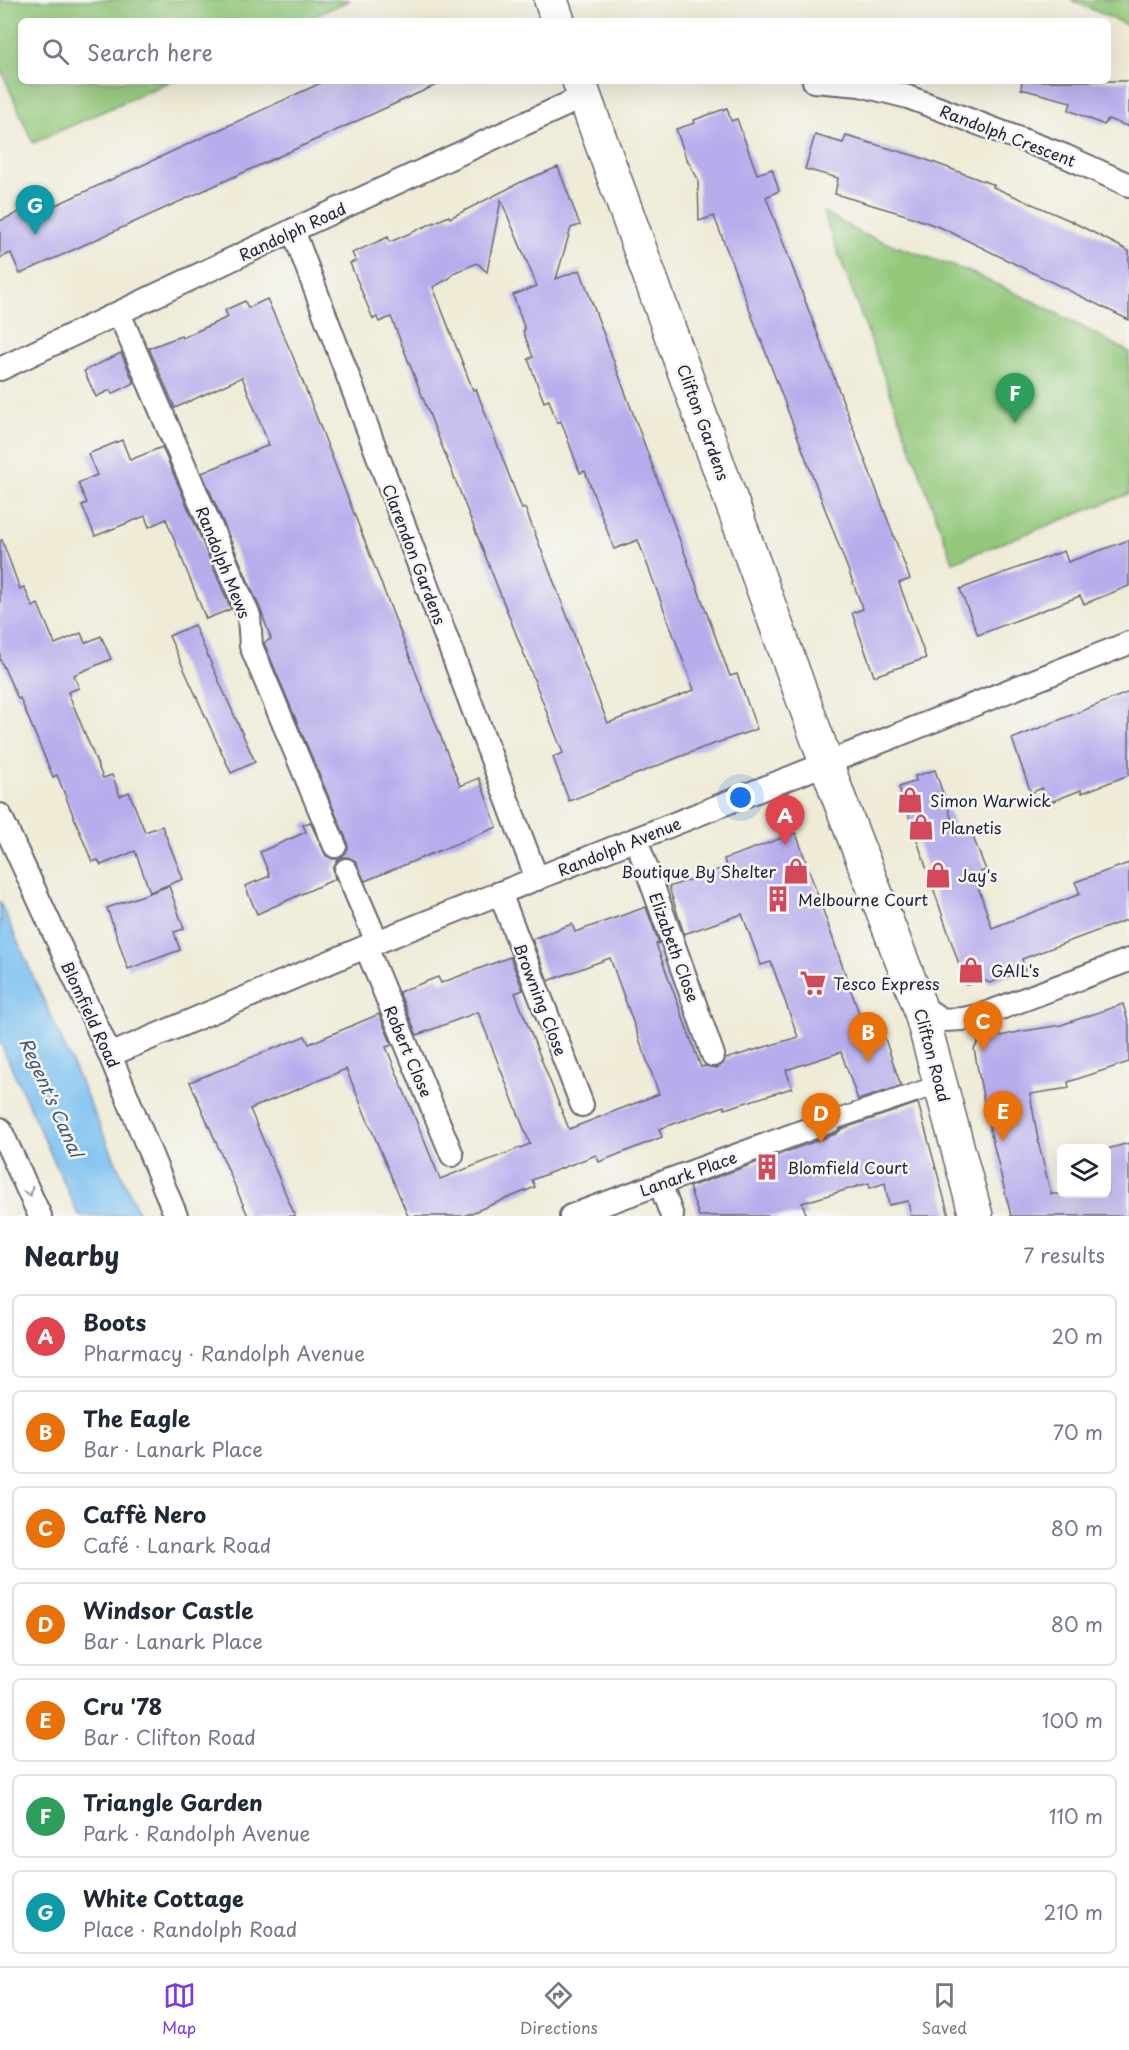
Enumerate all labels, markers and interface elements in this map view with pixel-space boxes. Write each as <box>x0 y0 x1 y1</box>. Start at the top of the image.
search box <box>18 18 1111 84</box>
icon: search <box>39 35 72 68</box>
text: Search here <box>87 35 213 68</box>
street label: Randolph Crescent <box>937 98 1080 172</box>
pin: G <box>15 186 54 235</box>
street label: Randolph Road <box>234 196 350 266</box>
street label: Clifton Gardens <box>672 360 736 484</box>
pin: F <box>996 374 1034 423</box>
street label: Clarendon Gardens <box>377 480 453 628</box>
street label: Randolph Mews <box>191 502 257 622</box>
your location <box>726 783 755 812</box>
shop icon: Simon Warwick <box>895 785 925 815</box>
place label: Simon Warwick <box>930 788 1051 812</box>
pin: A <box>766 796 804 845</box>
street label: Randolph Avenue <box>554 810 685 882</box>
shop icon: Planetis <box>906 812 936 842</box>
place label: Planetis <box>941 815 1001 839</box>
shop icon: Boutique By Shelter <box>781 856 811 886</box>
place label: Boutique By Shelter <box>621 859 777 883</box>
shop icon: Jay's <box>923 860 953 890</box>
place label: Jay's <box>958 863 997 887</box>
building icon: Melbourne Court <box>763 884 793 914</box>
place label: Melbourne Court <box>798 887 929 911</box>
street label: Elizabeth Close <box>644 889 706 1005</box>
street label: Browning Close <box>508 939 574 1059</box>
shop icon: GAIL's <box>956 955 986 985</box>
street label: Blomfield Road <box>56 957 126 1071</box>
place label: GAIL's <box>991 958 1039 982</box>
supermarket icon: Tesco Express <box>798 968 828 998</box>
place label: Tesco Express <box>833 971 940 995</box>
street label: Robert Close <box>379 1002 439 1100</box>
pin: C <box>964 1002 1002 1051</box>
street label: Clifton Road <box>909 1006 957 1104</box>
pin: B <box>848 1012 888 1062</box>
water label: Regent's Canal <box>14 1033 92 1164</box>
pin: E <box>984 1092 1022 1141</box>
pin: D <box>802 1094 840 1143</box>
street label: Lanark Place <box>636 1144 740 1202</box>
map controls <box>1057 1144 1111 1198</box>
button: layers <box>1057 1144 1111 1198</box>
building icon: Blomfield Court <box>752 1152 782 1182</box>
place label: Blomfield Court <box>787 1155 909 1179</box>
one-way arrow <box>21 1185 33 1196</box>
text: Nearby <box>24 1236 119 1275</box>
text: 7 results <box>1023 1240 1105 1270</box>
text: Boots <box>83 1305 146 1338</box>
text: A <box>38 1321 53 1351</box>
text: 20 m <box>1051 1321 1103 1351</box>
text: Pharmacy · Randolph Avenue <box>83 1338 365 1368</box>
text: The Eagle <box>83 1401 190 1434</box>
text: B <box>39 1417 52 1447</box>
text: 70 m <box>1053 1417 1103 1447</box>
text: Bar · Lanark Place <box>83 1434 263 1464</box>
text: Caffè Nero <box>83 1497 206 1530</box>
text: C <box>38 1513 53 1543</box>
text: 80 m <box>1051 1513 1103 1543</box>
text: Café · Lanark Road <box>83 1530 271 1560</box>
text: Windsor Castle <box>83 1593 254 1626</box>
text: D <box>38 1609 53 1639</box>
text: 80 m <box>1051 1609 1103 1639</box>
text: Bar · Lanark Place <box>83 1626 263 1656</box>
text: Cru '78 <box>83 1689 162 1722</box>
text: E <box>39 1705 52 1735</box>
text: 100 m <box>1042 1705 1103 1735</box>
text: Bar · Clifton Road <box>83 1722 256 1752</box>
text: Triangle Garden <box>83 1785 263 1818</box>
text: F <box>40 1801 51 1831</box>
text: 110 m <box>1049 1801 1103 1831</box>
text: Park · Randolph Avenue <box>83 1818 310 1848</box>
text: White Cottage <box>83 1881 244 1914</box>
text: G <box>37 1897 54 1927</box>
text: 210 m <box>1044 1897 1103 1927</box>
text: Place · Randolph Road <box>83 1914 297 1944</box>
tab: Map <box>162 1979 196 2039</box>
tab: Directions <box>520 1979 598 2039</box>
tab: Saved <box>922 1979 967 2039</box>

